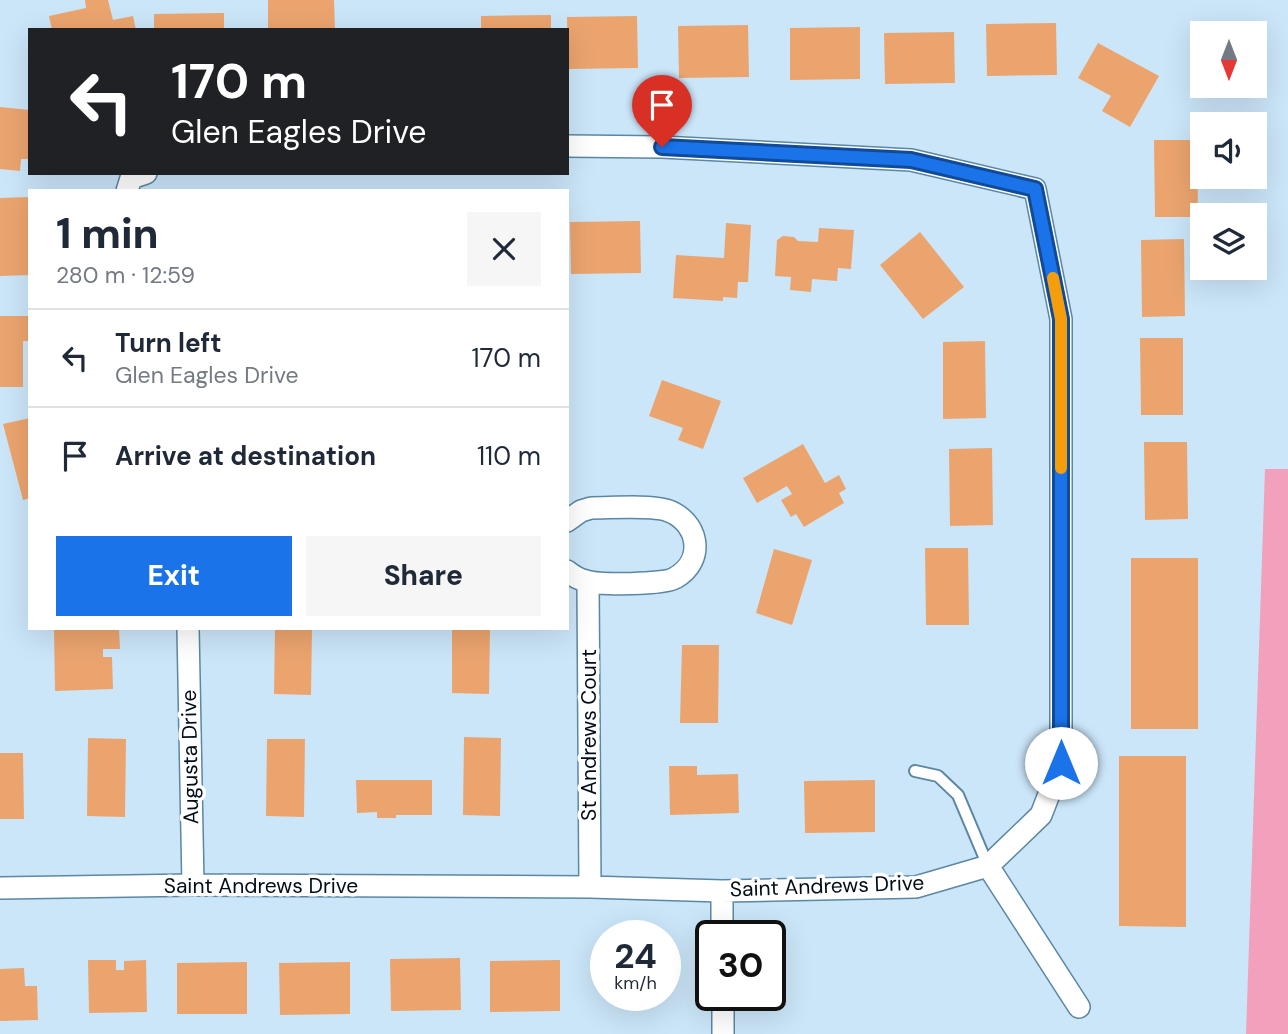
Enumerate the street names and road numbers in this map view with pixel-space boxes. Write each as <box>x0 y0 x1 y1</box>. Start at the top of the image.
street label: St Andrews Court <box>575 649 603 821</box>
street label: Augusta Drive <box>175 689 205 825</box>
street label: Saint Andrews Drive <box>729 869 925 903</box>
street label: Saint Andrews Drive <box>164 872 358 900</box>

